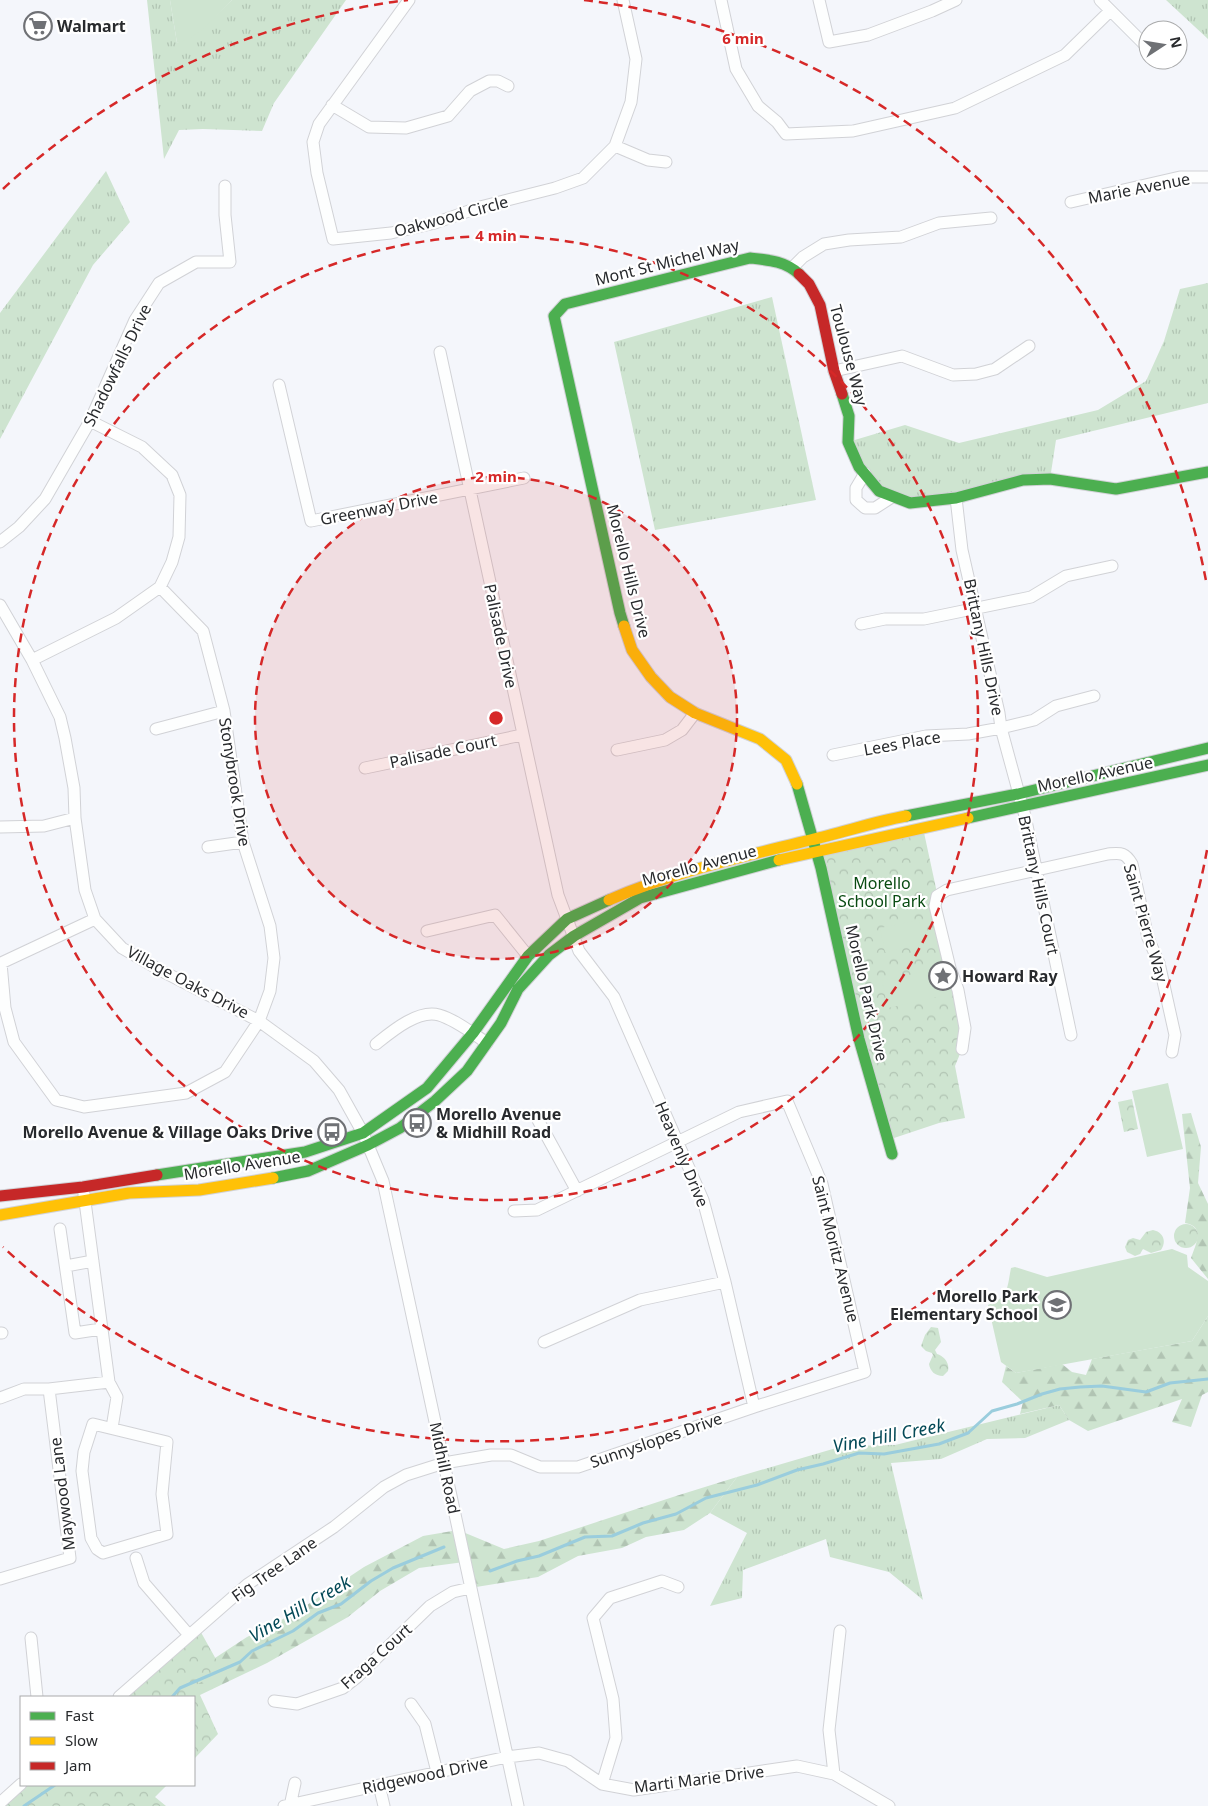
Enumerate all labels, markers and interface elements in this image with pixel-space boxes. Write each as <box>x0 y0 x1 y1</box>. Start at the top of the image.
supermarket icon: Walmart <box>23 11 53 41</box>
place label: Walmart <box>57 15 126 37</box>
north arrow <box>1138 20 1188 70</box>
text: 6 min <box>722 28 764 48</box>
text: N <box>1166 35 1187 50</box>
street label: Marie Avenue <box>1086 167 1192 209</box>
street label: Oakwood Circle <box>391 190 511 242</box>
text: 4 min <box>475 225 517 245</box>
street label: Mont St Michel Way <box>593 233 742 291</box>
street label: Shadowfalls Drive <box>78 300 156 430</box>
street label: Toulouse Way <box>825 302 873 409</box>
text: 2 min <box>475 466 517 486</box>
street label: Greenway Drive <box>318 486 440 530</box>
street label: Morello Hills Drive <box>602 502 656 640</box>
street label: Brittany Hills Drive <box>959 576 1009 718</box>
street label: Palisade Drive <box>479 582 523 690</box>
centre of rings <box>487 709 505 727</box>
street label: Stonybrook Drive <box>214 716 256 848</box>
street label: Lees Place <box>862 725 942 761</box>
street label: Palisade Court <box>388 729 499 773</box>
street label: Morello Avenue <box>1035 751 1155 797</box>
street label: Brittany Hills Court <box>1013 813 1065 957</box>
street label: Morello Avenue <box>639 839 759 891</box>
street label: Saint Pierre Way <box>1119 861 1174 986</box>
park label: Morello School Park <box>838 872 926 912</box>
street label: Morello Park Drive <box>841 923 893 1063</box>
street label: Village Oaks Drive <box>123 941 253 1023</box>
place icon: Howard Ray <box>928 961 958 991</box>
place label: Howard Ray <box>962 965 1058 987</box>
street label: Heavenly Drive <box>650 1098 714 1210</box>
place label: Morello Avenue & Midhill Road <box>436 1103 561 1143</box>
bus stop icon: Morello Avenue & Midhill Road <box>402 1108 432 1138</box>
bus stop icon: Morello Avenue & Village Oaks Drive <box>317 1117 347 1147</box>
place label: Morello Avenue & Village Oaks Drive <box>23 1121 313 1143</box>
street label: Morello Avenue <box>182 1145 302 1185</box>
street label: Saint Moritz Avenue <box>807 1173 865 1325</box>
place label: Morello Park Elementary School <box>890 1285 1038 1325</box>
school or university icon: Morello Park Elementary School <box>1042 1290 1072 1320</box>
street label: Sunnyslopes Drive <box>587 1407 725 1473</box>
water label: Vine Hill Creek <box>831 1412 948 1458</box>
street label: Midhill Road <box>425 1420 465 1516</box>
street label: Maywood Lane <box>44 1436 80 1552</box>
street label: Fig Tree Lane <box>227 1532 321 1606</box>
water label: Vine Hill Creek <box>244 1569 356 1647</box>
street label: Fraga Court <box>336 1618 416 1694</box>
legend <box>20 1696 195 1786</box>
text: Fast <box>65 1705 94 1725</box>
text: Slow <box>65 1730 98 1750</box>
street label: Ridgewood Drive <box>360 1751 490 1799</box>
text: Jam <box>63 1755 92 1775</box>
street label: Marti Marie Drive <box>633 1760 765 1798</box>

